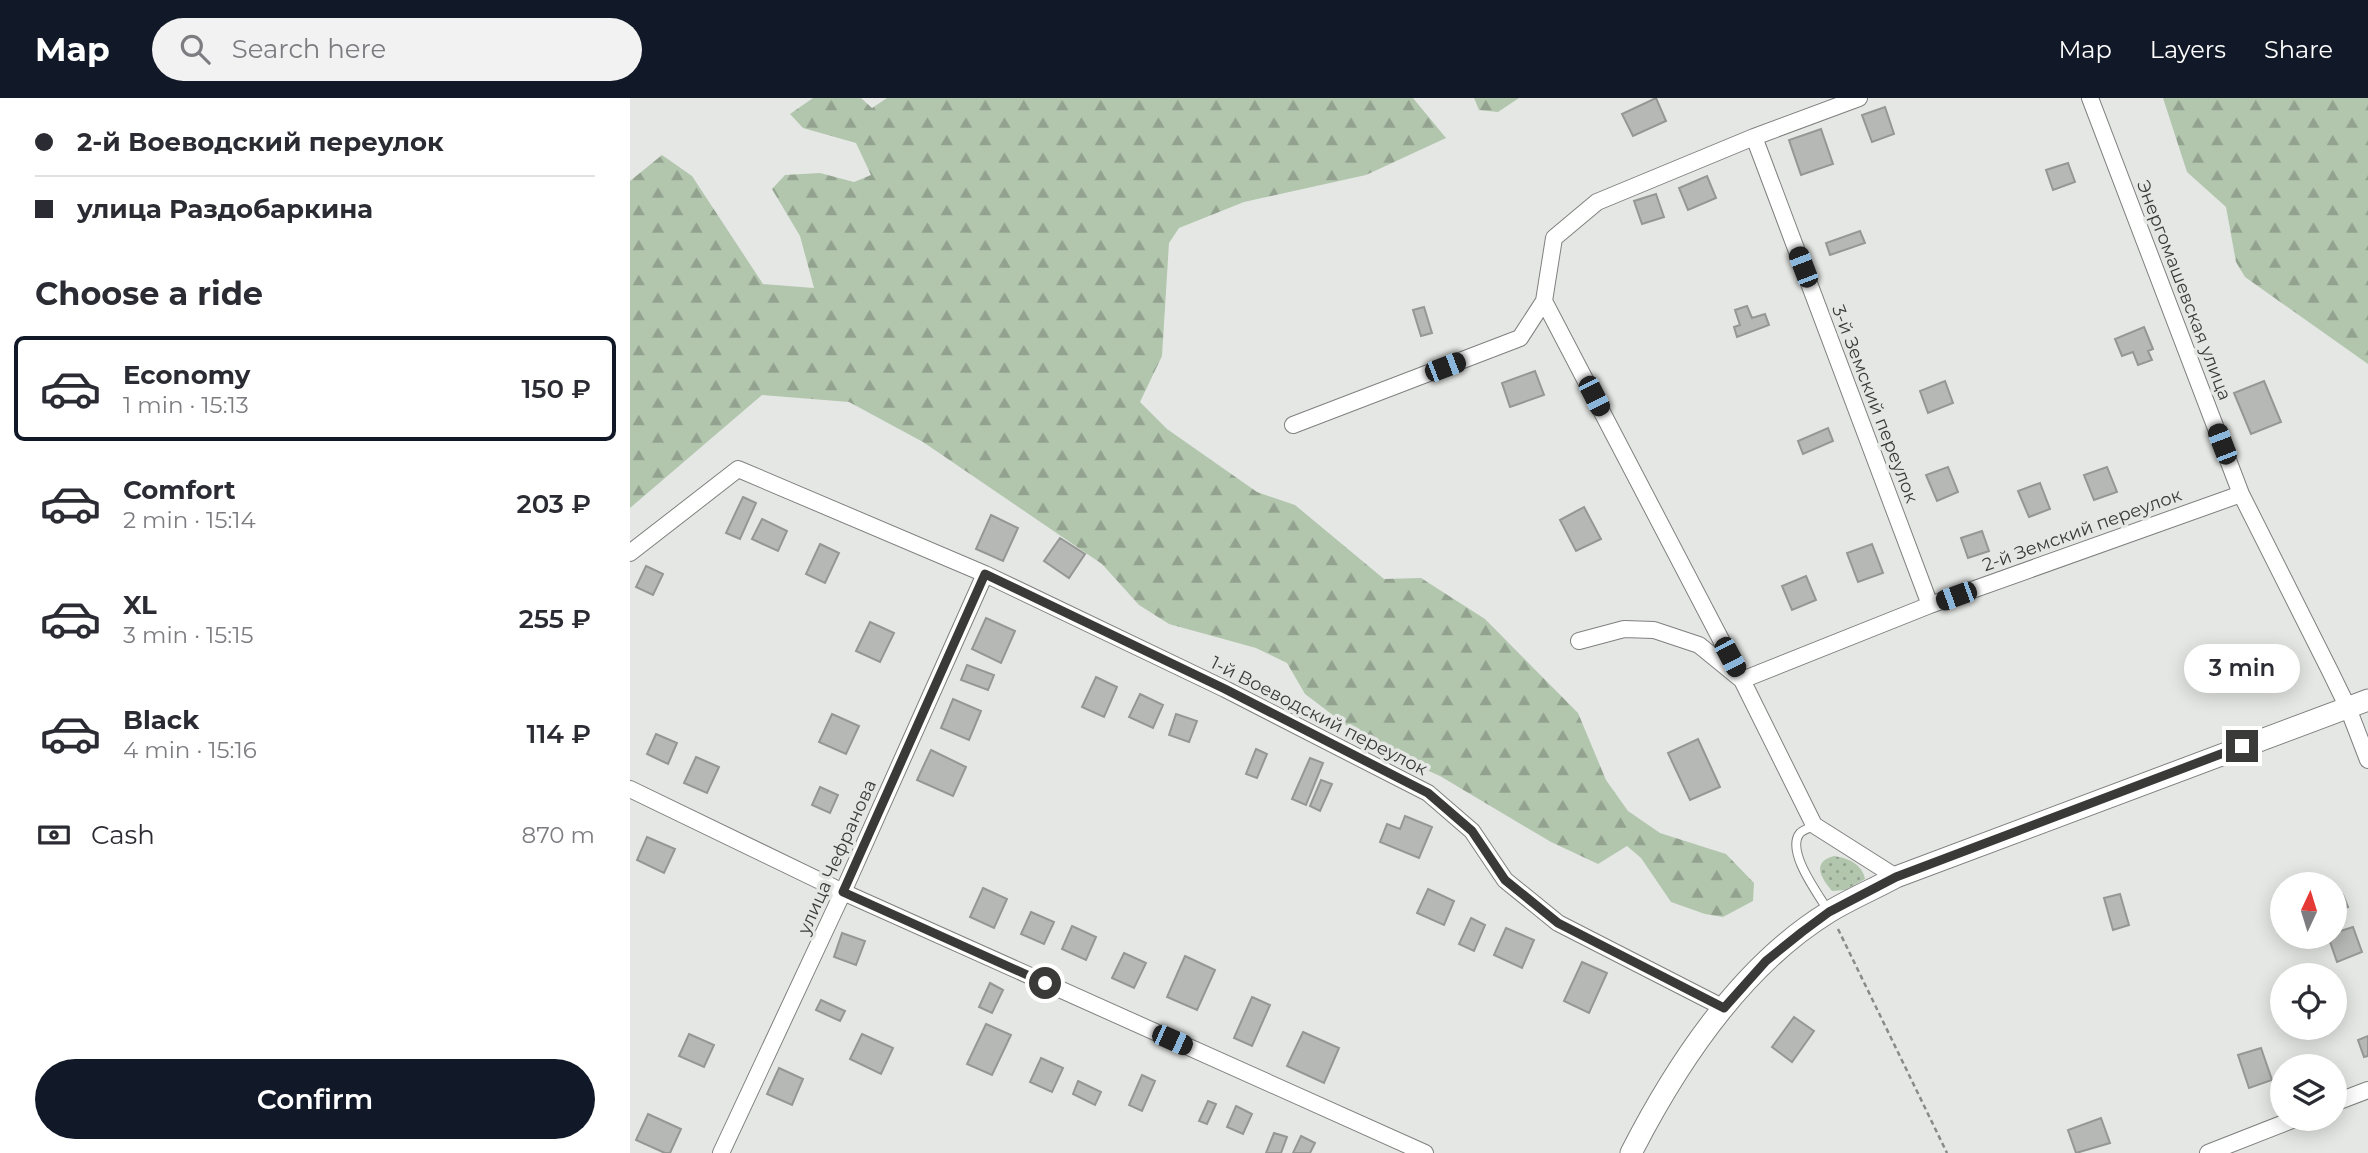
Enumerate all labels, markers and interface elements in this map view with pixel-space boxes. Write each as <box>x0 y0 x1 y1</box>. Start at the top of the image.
search box <box>152 18 642 81</box>
text: Map <box>35 29 110 69</box>
icon: search <box>176 30 214 68</box>
text: Search here <box>232 33 386 65</box>
text: Map <box>2058 35 2112 64</box>
text: Layers <box>2150 35 2226 64</box>
text: Share <box>2264 35 2333 64</box>
text: 2-й Воеводский переулок <box>77 126 444 158</box>
street label: Энергомашевская улица <box>2132 177 2236 403</box>
text: улица Раздобаркина <box>77 193 373 225</box>
car <box>1786 244 1821 290</box>
text: Choose a ride <box>35 274 263 313</box>
street label: 3-й Земский переулок <box>1827 302 1923 507</box>
car <box>1422 350 1469 384</box>
icon: car <box>39 357 102 420</box>
text: Economy <box>123 359 250 391</box>
text: 150 ₽ <box>521 373 591 405</box>
car <box>1576 373 1613 419</box>
text: 1 min · 15:13 <box>123 391 249 419</box>
car <box>2205 421 2240 467</box>
icon: car <box>39 472 102 535</box>
text: Comfort <box>123 474 235 506</box>
street label: 2-й Земский переулок <box>1980 484 2185 576</box>
text: 203 ₽ <box>517 488 591 520</box>
text: 2 min · 15:14 <box>123 506 256 534</box>
car <box>1933 579 1980 613</box>
icon: car <box>39 587 102 650</box>
text: XL <box>123 589 157 621</box>
text: 255 ₽ <box>519 603 591 635</box>
text: 3 min · 15:15 <box>123 621 254 649</box>
car <box>1711 634 1750 680</box>
callout: 3 min <box>2184 644 2300 694</box>
street label: 1-й Воеводский переулок <box>1207 652 1431 781</box>
text: 3 min <box>2209 654 2275 682</box>
icon: car <box>39 702 102 765</box>
text: Black <box>123 704 199 736</box>
text: 114 ₽ <box>527 718 591 750</box>
route end <box>2226 730 2258 762</box>
text: 4 min · 15:16 <box>123 736 257 764</box>
street label: улица Чефранова <box>793 776 881 939</box>
icon: cash <box>35 816 73 854</box>
text: Cash <box>91 819 155 851</box>
text: 870 m <box>522 821 595 849</box>
north arrow <box>2270 872 2347 948</box>
map controls <box>2270 872 2347 1131</box>
button: locate <box>2270 963 2347 1040</box>
route start <box>1029 967 1061 999</box>
car <box>1149 1022 1196 1058</box>
button: layers <box>2270 1054 2347 1131</box>
button: Confirm <box>35 1059 595 1139</box>

